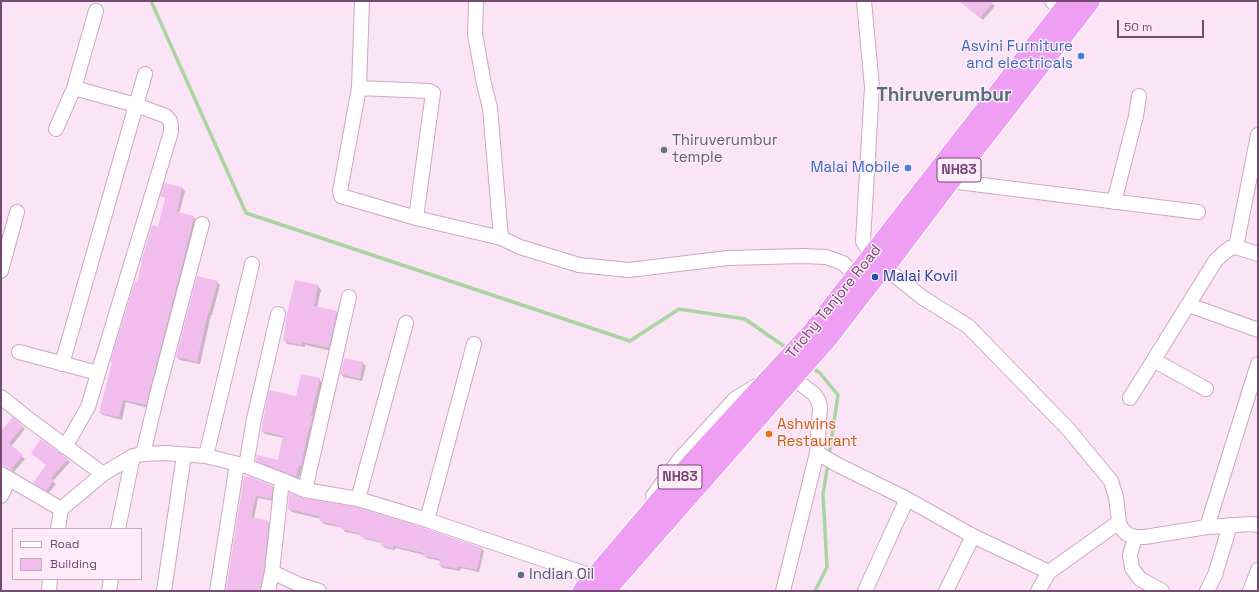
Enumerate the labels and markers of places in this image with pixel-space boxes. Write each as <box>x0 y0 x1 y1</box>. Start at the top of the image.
place label: Asvini Furniture and electricals <box>961 38 1073 73</box>
marker: Asvini Furniture and electricals <box>1076 51 1086 61</box>
place label: Thiruverumbur temple <box>672 132 777 167</box>
marker: Thiruverumbur temple <box>659 145 669 155</box>
place label: Malai Mobile <box>810 159 900 177</box>
marker: Malai Mobile <box>903 163 913 173</box>
place label: Malai Kovil <box>883 268 958 286</box>
marker: Malai Kovil <box>870 272 880 282</box>
place label: Ashwins Restaurant <box>777 416 857 451</box>
marker: Ashwins Restaurant <box>764 429 774 439</box>
place label: Indian Oil <box>529 566 594 584</box>
marker: Indian Oil <box>516 570 526 580</box>

